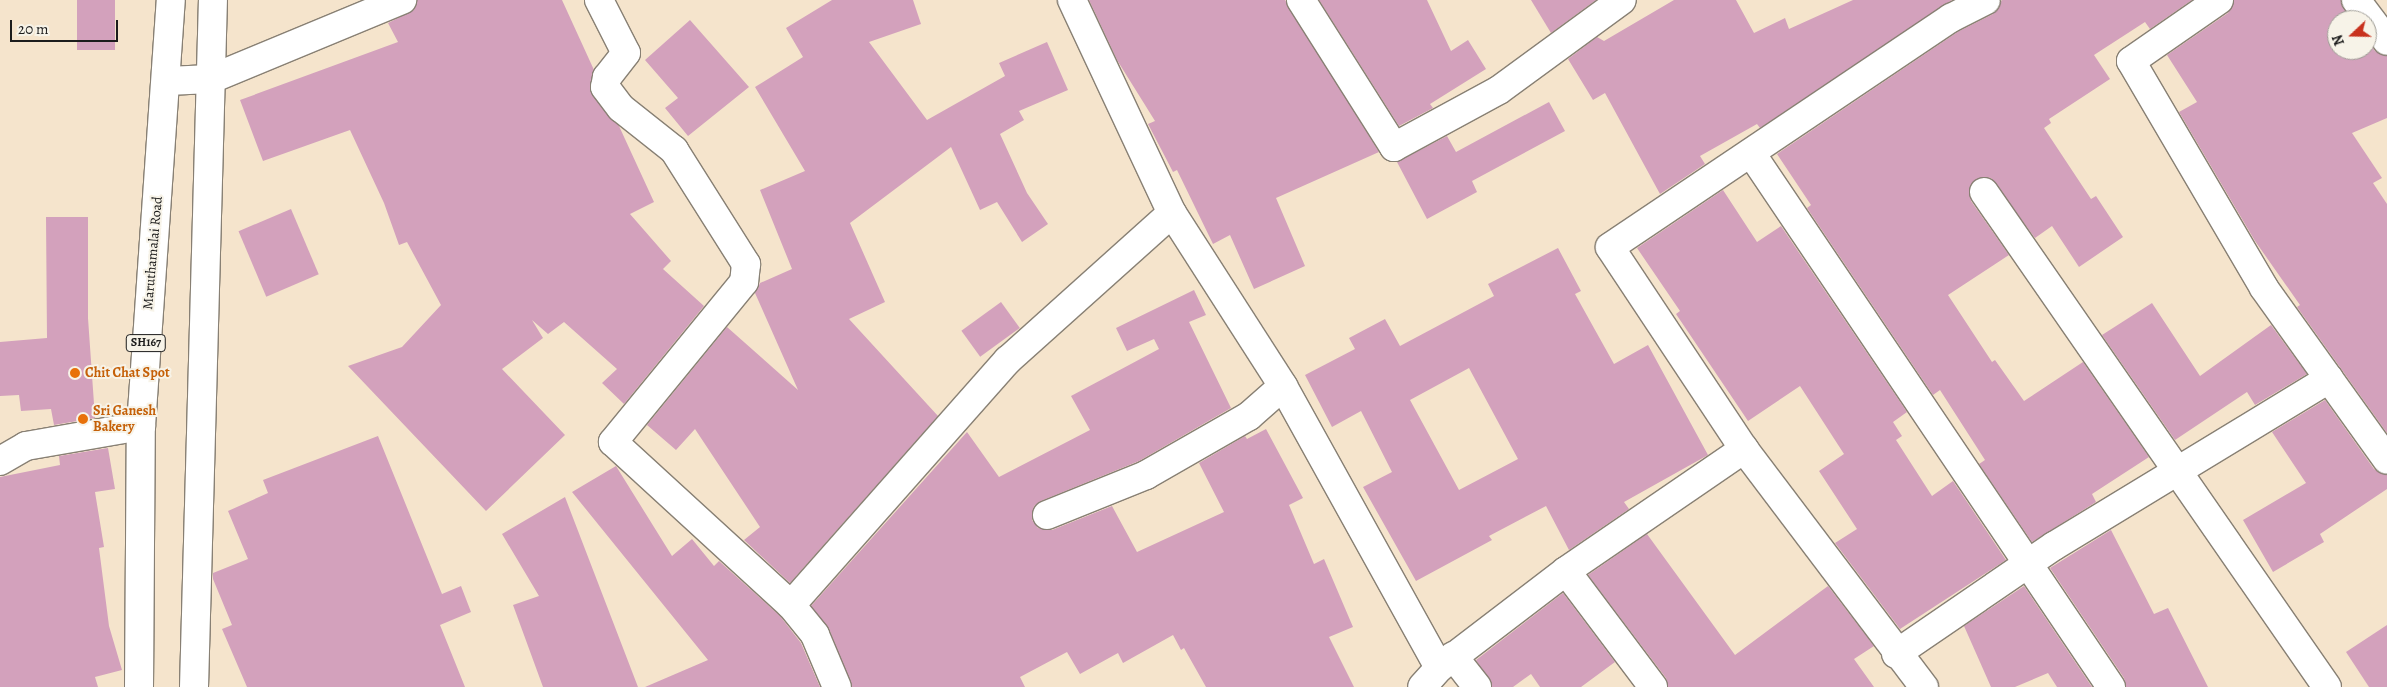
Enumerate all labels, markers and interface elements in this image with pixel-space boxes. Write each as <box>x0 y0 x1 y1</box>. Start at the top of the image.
scale bar <box>12 10 120 42</box>
north arrow <box>2327 10 2377 60</box>
text: 20 m <box>18 19 49 39</box>
text: N <box>2328 32 2349 48</box>
street label: Maruthamalai Road <box>140 196 166 310</box>
road number: SH167 <box>125 333 167 352</box>
place label: Chit Chat Spot <box>85 365 170 381</box>
marker: Chit Chat Spot <box>69 367 81 379</box>
place label: Sri Ganesh Bakery <box>93 403 156 436</box>
marker: Sri Ganesh Bakery <box>77 413 89 425</box>

